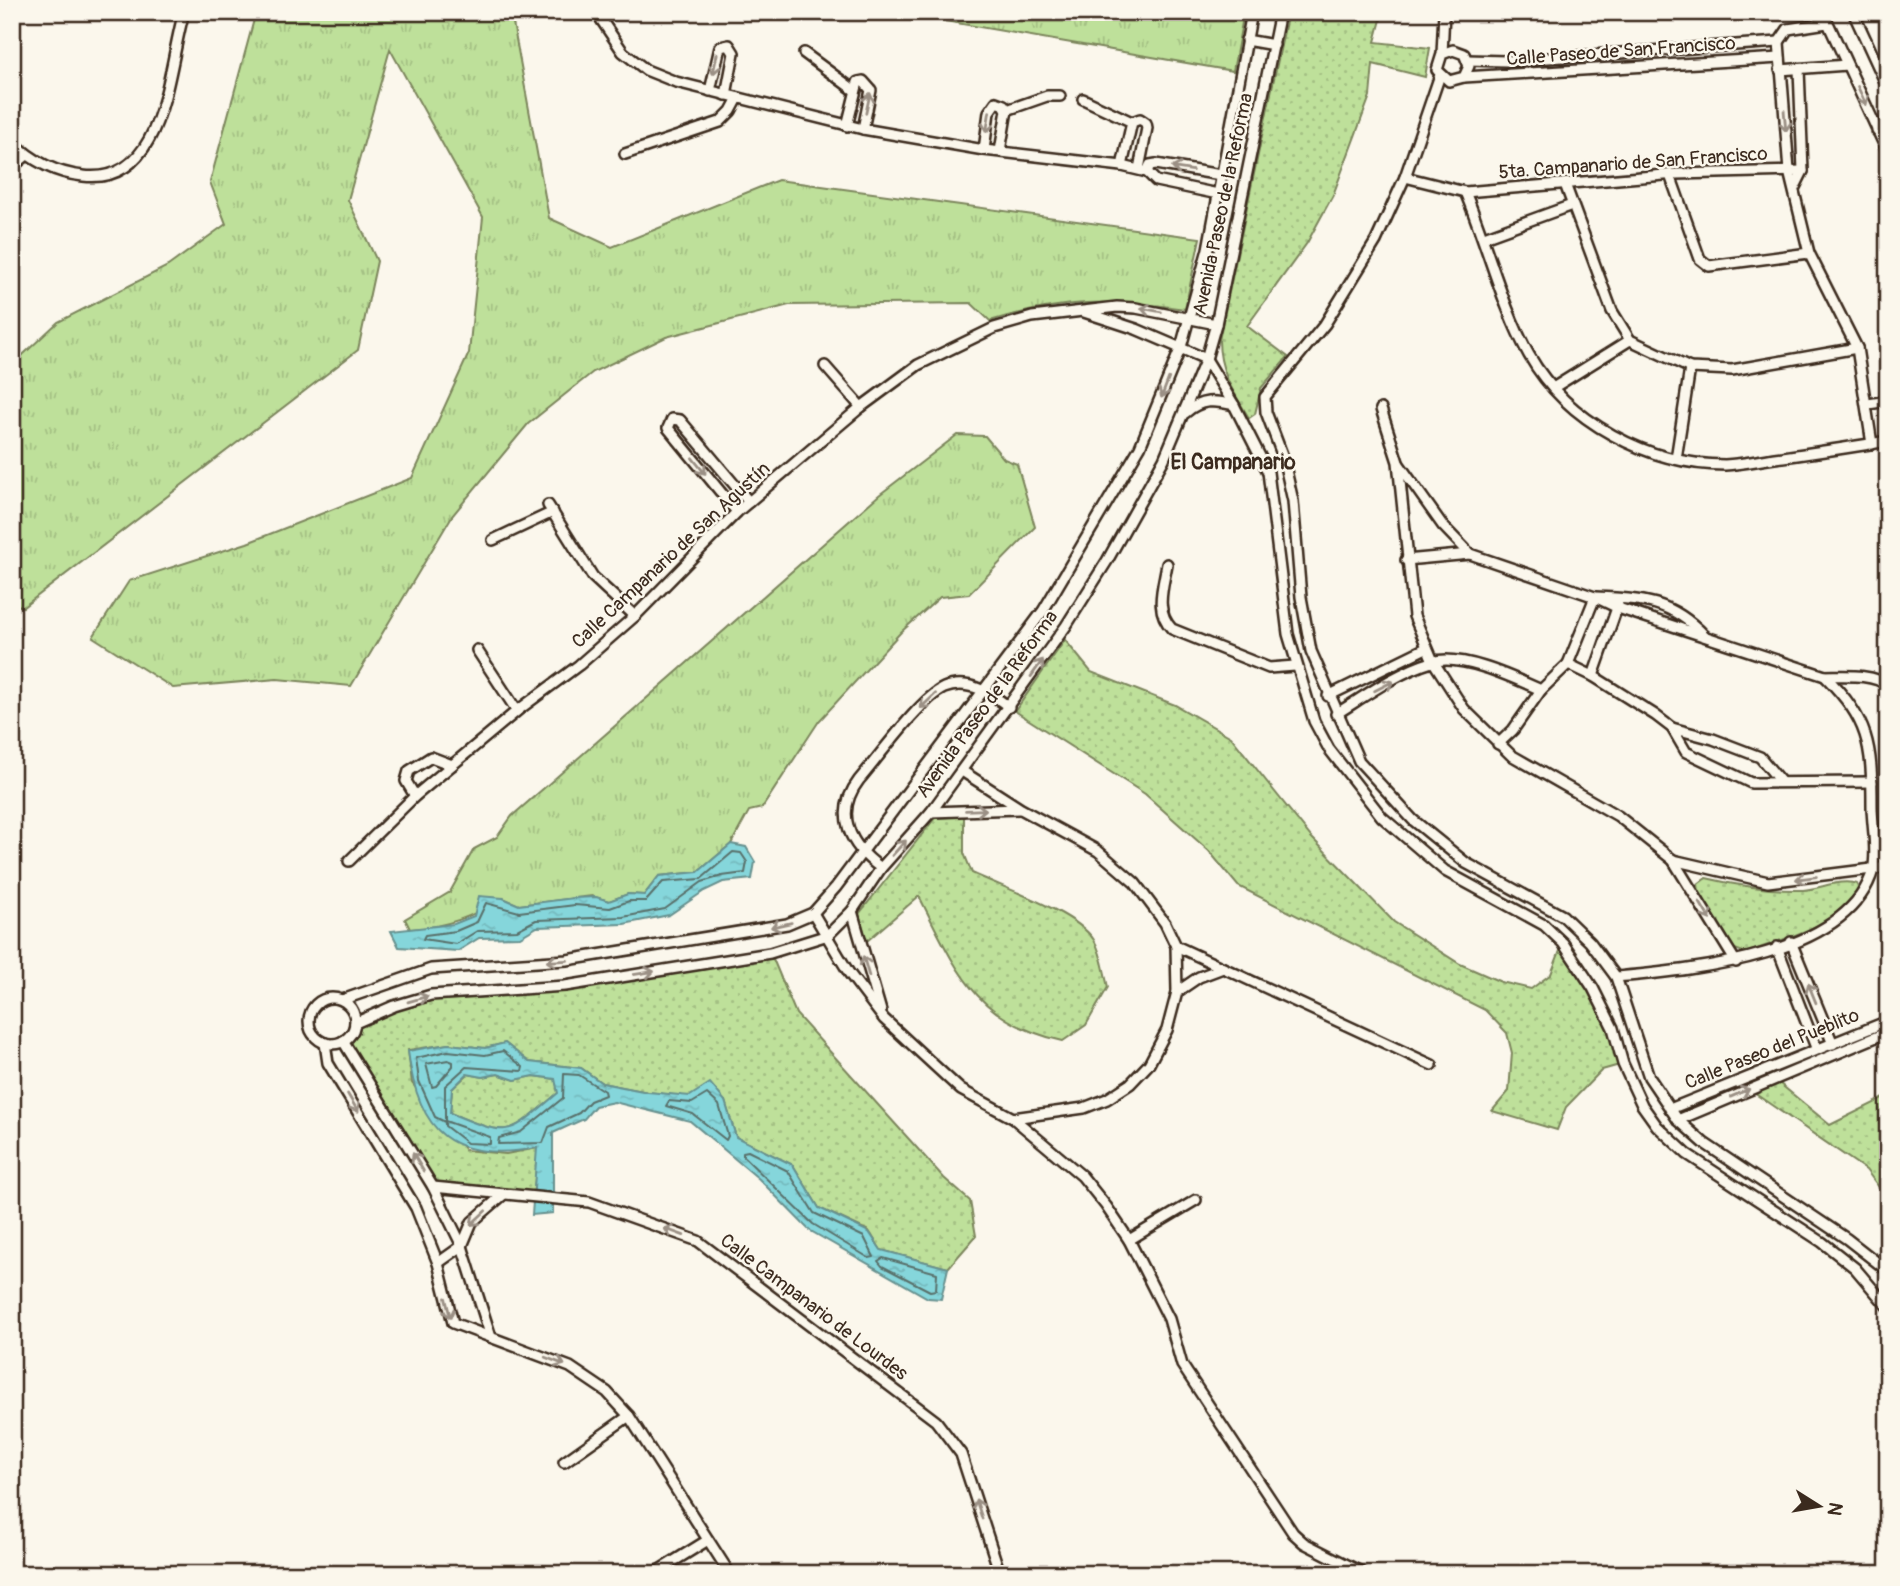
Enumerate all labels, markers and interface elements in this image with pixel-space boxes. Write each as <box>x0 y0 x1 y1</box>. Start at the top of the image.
street label: Calle Paseo de San Francisco <box>1506 31 1736 71</box>
one-way arrow <box>708 52 722 75</box>
one-way arrow <box>1856 85 1869 107</box>
street label: Avenida Paseo de la Reforma <box>1188 91 1258 317</box>
one-way arrow <box>862 92 876 115</box>
one-way arrow <box>1779 109 1792 131</box>
one-way arrow <box>981 111 994 133</box>
street label: 5ta. Campanario de San Francisco <box>1498 142 1768 184</box>
one-way arrow <box>1171 162 1194 175</box>
one-way arrow <box>1140 303 1162 316</box>
one-way arrow <box>1158 377 1171 399</box>
district label: El Campanario <box>1170 449 1296 476</box>
street label: Calle Campanario de San Agustín <box>567 457 775 653</box>
one-way arrow <box>691 457 707 475</box>
street label: Avenida Paseo de la Reforma <box>911 605 1063 802</box>
one-way arrow <box>1030 659 1044 678</box>
one-way arrow <box>1373 678 1393 692</box>
one-way arrow <box>920 693 937 710</box>
one-way arrow <box>964 803 987 816</box>
one-way arrow <box>891 839 907 857</box>
one-way arrow <box>1795 872 1818 885</box>
one-way arrow <box>1698 900 1712 920</box>
one-way arrow <box>770 918 793 932</box>
one-way arrow <box>546 955 568 968</box>
one-way arrow <box>859 955 872 977</box>
one-way arrow <box>632 966 655 979</box>
one-way arrow <box>1805 982 1818 1004</box>
one-way arrow <box>407 991 429 1004</box>
street label: Calle Paseo del Pueblito <box>1681 1003 1863 1095</box>
one-way arrow <box>1729 1086 1751 1099</box>
one-way arrow <box>346 1092 360 1112</box>
one-way arrow <box>410 1152 424 1172</box>
one-way arrow <box>470 1209 487 1226</box>
one-way arrow <box>663 1225 685 1237</box>
street label: Calle Campanario de Lourdes <box>715 1228 913 1386</box>
one-way arrow <box>442 1296 455 1318</box>
one-way arrow <box>544 1356 566 1369</box>
north arrow <box>1784 1470 1854 1540</box>
one-way arrow <box>972 1498 985 1520</box>
text: N <box>1822 1500 1848 1518</box>

